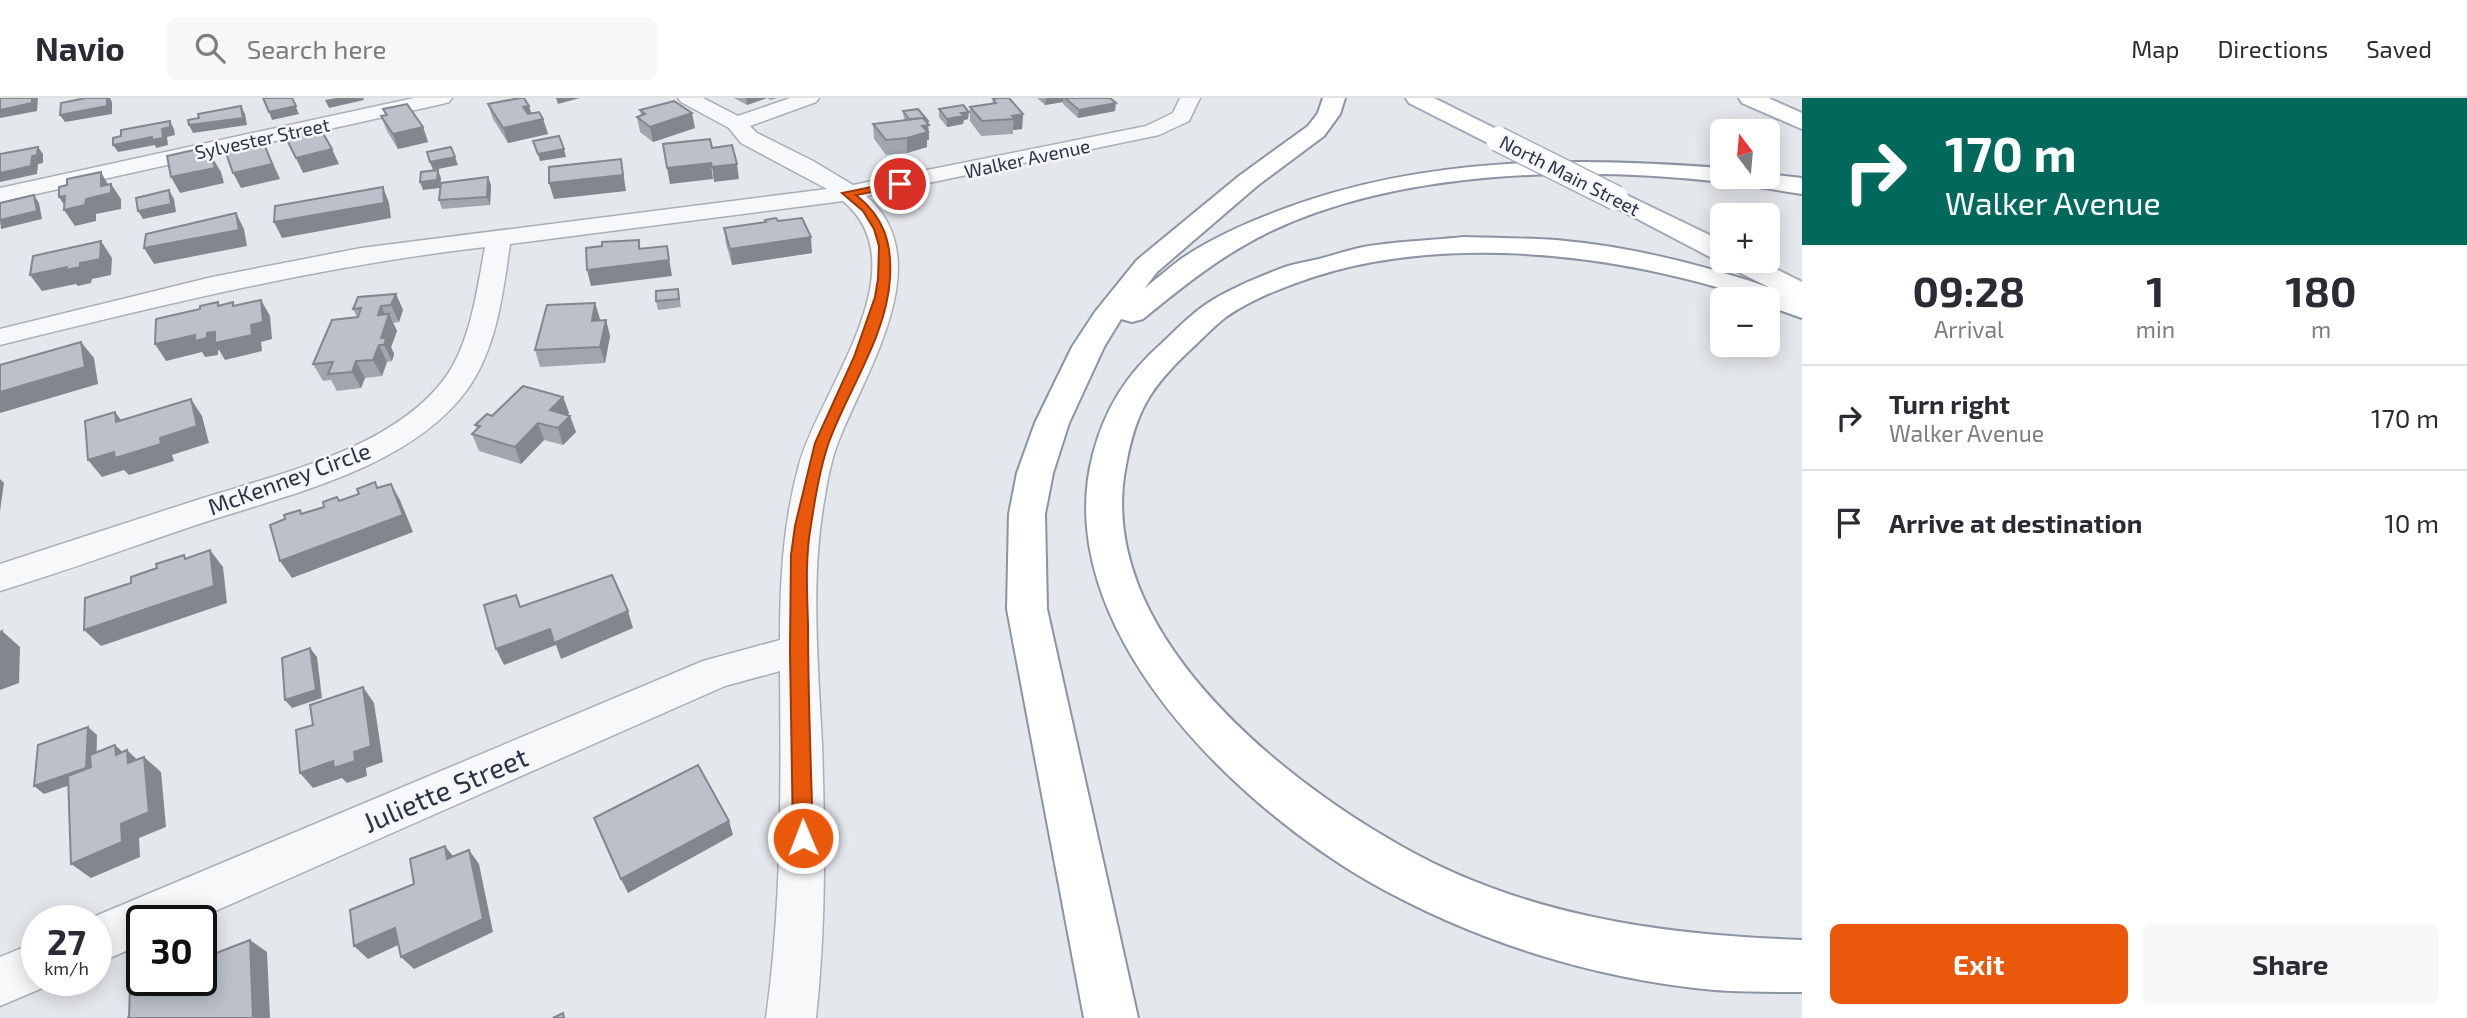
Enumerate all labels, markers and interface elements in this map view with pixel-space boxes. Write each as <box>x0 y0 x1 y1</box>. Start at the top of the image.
search box <box>167 17 657 80</box>
text: Navio <box>35 28 125 68</box>
icon: search <box>191 29 229 67</box>
text: Search here <box>247 33 386 64</box>
text: Map <box>2131 34 2179 63</box>
text: Directions <box>2217 34 2328 63</box>
text: Saved <box>2366 34 2432 63</box>
street label: Sylvester Street <box>192 112 332 164</box>
north arrow <box>1710 119 1780 189</box>
map controls <box>1710 119 1780 357</box>
text: 170 m <box>1945 123 2077 182</box>
icon: right <box>1830 126 1921 217</box>
street label: North Main Street <box>1496 130 1644 220</box>
street label: Walker Avenue <box>962 133 1092 183</box>
pin <box>870 154 930 214</box>
icon: arrive <box>881 165 919 203</box>
text: Walker Avenue <box>1945 183 2161 221</box>
button: + <box>1710 203 1780 273</box>
text: 09:28 <box>1913 265 2025 315</box>
text: 1 <box>2146 265 2165 315</box>
text: 180 <box>2286 265 2356 315</box>
button: − <box>1710 287 1780 357</box>
text: Arrival <box>1934 315 2004 343</box>
text: min <box>2136 315 2175 343</box>
text: m <box>2311 315 2331 343</box>
text: Turn right <box>1889 388 2010 419</box>
icon: right <box>1830 399 1868 437</box>
text: 170 m <box>2371 402 2439 433</box>
text: Walker Avenue <box>1889 419 2044 447</box>
street label: McKenney Circle <box>204 436 374 520</box>
icon: arrive <box>1830 504 1868 542</box>
text: Arrive at destination <box>1889 507 2142 538</box>
text: 10 m <box>2384 507 2439 538</box>
street label: Juliette Street <box>357 739 533 839</box>
position arrow <box>766 801 840 875</box>
speed limit sign: 30 <box>126 905 217 996</box>
text: 27 <box>47 920 86 962</box>
button: Exit <box>1830 924 2128 1004</box>
button: Share <box>2142 924 2439 1004</box>
text: km/h <box>44 957 89 979</box>

